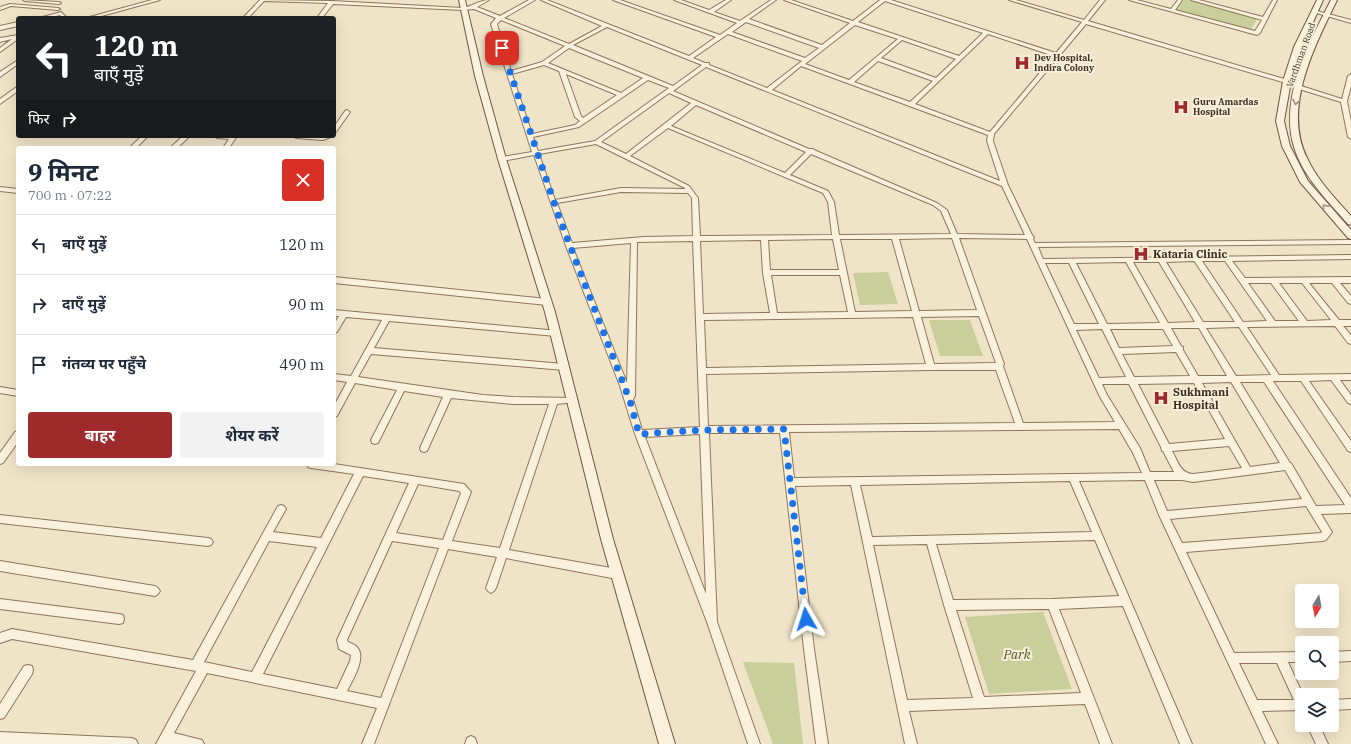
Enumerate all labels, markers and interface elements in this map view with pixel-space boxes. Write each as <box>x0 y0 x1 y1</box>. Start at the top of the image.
street label: Vardhman Road <box>1284 20 1318 89</box>
text: 120 m <box>94 27 178 64</box>
pin <box>485 31 519 65</box>
icon: left <box>28 32 80 84</box>
icon: arrive <box>491 37 513 59</box>
place label: Dev Hospital, Indira Colony <box>1034 52 1095 73</box>
hospital icon: Dev Hospital, Indira Colony <box>1013 54 1031 72</box>
text: बाएँ मुड़ें <box>94 63 143 86</box>
place label: Guru Amardas Hospital <box>1193 96 1259 117</box>
hospital icon: Guru Amardas Hospital <box>1172 98 1190 116</box>
one-way arrow <box>1292 98 1300 105</box>
icon: right <box>58 108 80 130</box>
text: फिर <box>28 109 50 128</box>
text: 9 मिनट <box>28 156 98 188</box>
button: close <box>282 159 324 201</box>
text: 700 m · 07:22 <box>28 187 112 204</box>
one-way arrow <box>1323 204 1330 212</box>
icon: left <box>28 234 50 256</box>
text: बाएँ मुड़ें <box>62 234 107 253</box>
text: 120 m <box>279 235 324 254</box>
hospital icon: Kataria Clinic <box>1132 245 1150 263</box>
place label: Kataria Clinic <box>1153 247 1228 261</box>
icon: right <box>28 294 50 316</box>
text: दाएँ मुड़ें <box>62 294 106 313</box>
text: 90 m <box>288 295 324 314</box>
icon: arrive <box>28 354 50 376</box>
text: गंतव्य पर पहुँचे <box>62 354 146 373</box>
text: 490 m <box>279 355 324 374</box>
place label: Sukhmani Hospital <box>1173 385 1229 412</box>
hospital icon: Sukhmani Hospital <box>1152 389 1170 407</box>
button: बाहर <box>28 412 172 458</box>
button: शेयर करें <box>180 412 324 458</box>
north arrow <box>1295 584 1339 628</box>
map controls <box>1295 584 1339 732</box>
position arrow <box>785 598 827 640</box>
button: search <box>1295 636 1339 680</box>
park label: Park <box>1002 646 1031 663</box>
button: layers <box>1295 688 1339 732</box>

